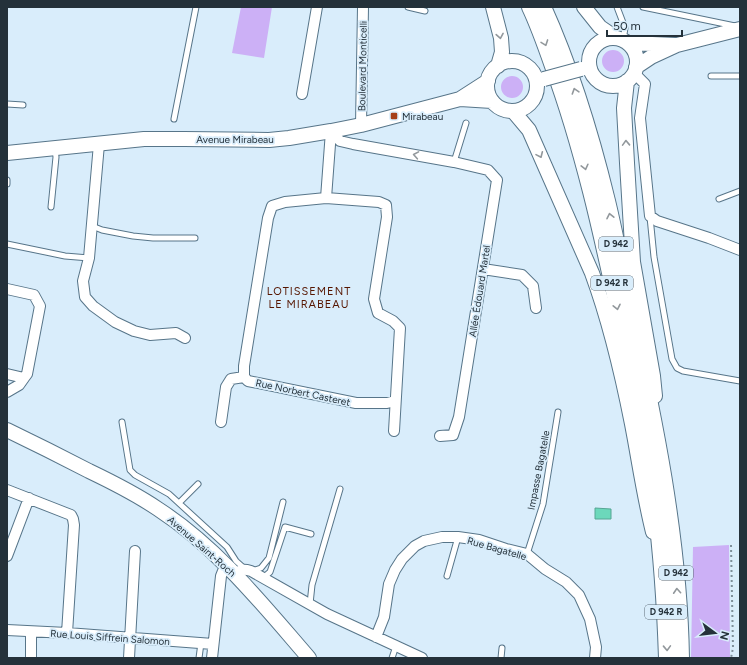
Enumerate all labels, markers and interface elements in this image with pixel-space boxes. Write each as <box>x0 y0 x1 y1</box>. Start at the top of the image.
scale bar <box>607 12 682 38</box>
text: 50 m <box>613 19 641 33</box>
street label: Boulevard Monticelli <box>355 21 370 111</box>
one-way arrow <box>496 33 504 39</box>
one-way arrow <box>540 39 548 46</box>
one-way arrow <box>572 88 580 95</box>
place label: Mirabeau <box>402 110 443 123</box>
marker: Mirabeau <box>389 111 399 121</box>
street label: Avenue Mirabeau <box>196 133 274 146</box>
one-way arrow <box>622 140 630 146</box>
one-way arrow <box>413 152 419 160</box>
one-way arrow <box>536 152 544 159</box>
one-way arrow <box>580 163 588 170</box>
one-way arrow <box>606 213 615 219</box>
road number: D 942 <box>599 237 633 251</box>
street label: Allée Édouard Martel <box>466 244 493 338</box>
road number: D 942 R <box>591 276 633 290</box>
district label: LOTISSEMENT LE MIRABEAU <box>267 285 351 311</box>
one-way arrow <box>613 304 621 310</box>
street label: Rue Norbert Casteret <box>254 376 352 409</box>
street label: Impasse Bagatelle <box>524 429 553 511</box>
street label: Avenue Saint-Roch <box>165 513 239 580</box>
street label: Rue Bagatelle <box>466 534 529 563</box>
road number: D 942 <box>659 566 693 580</box>
one-way arrow <box>673 588 682 594</box>
road number: D 942 R <box>645 605 687 619</box>
north arrow <box>695 613 735 653</box>
street label: Rue Louis Siffrein Salomon <box>50 627 171 648</box>
text: N <box>717 630 732 641</box>
one-way arrow <box>663 645 671 651</box>

